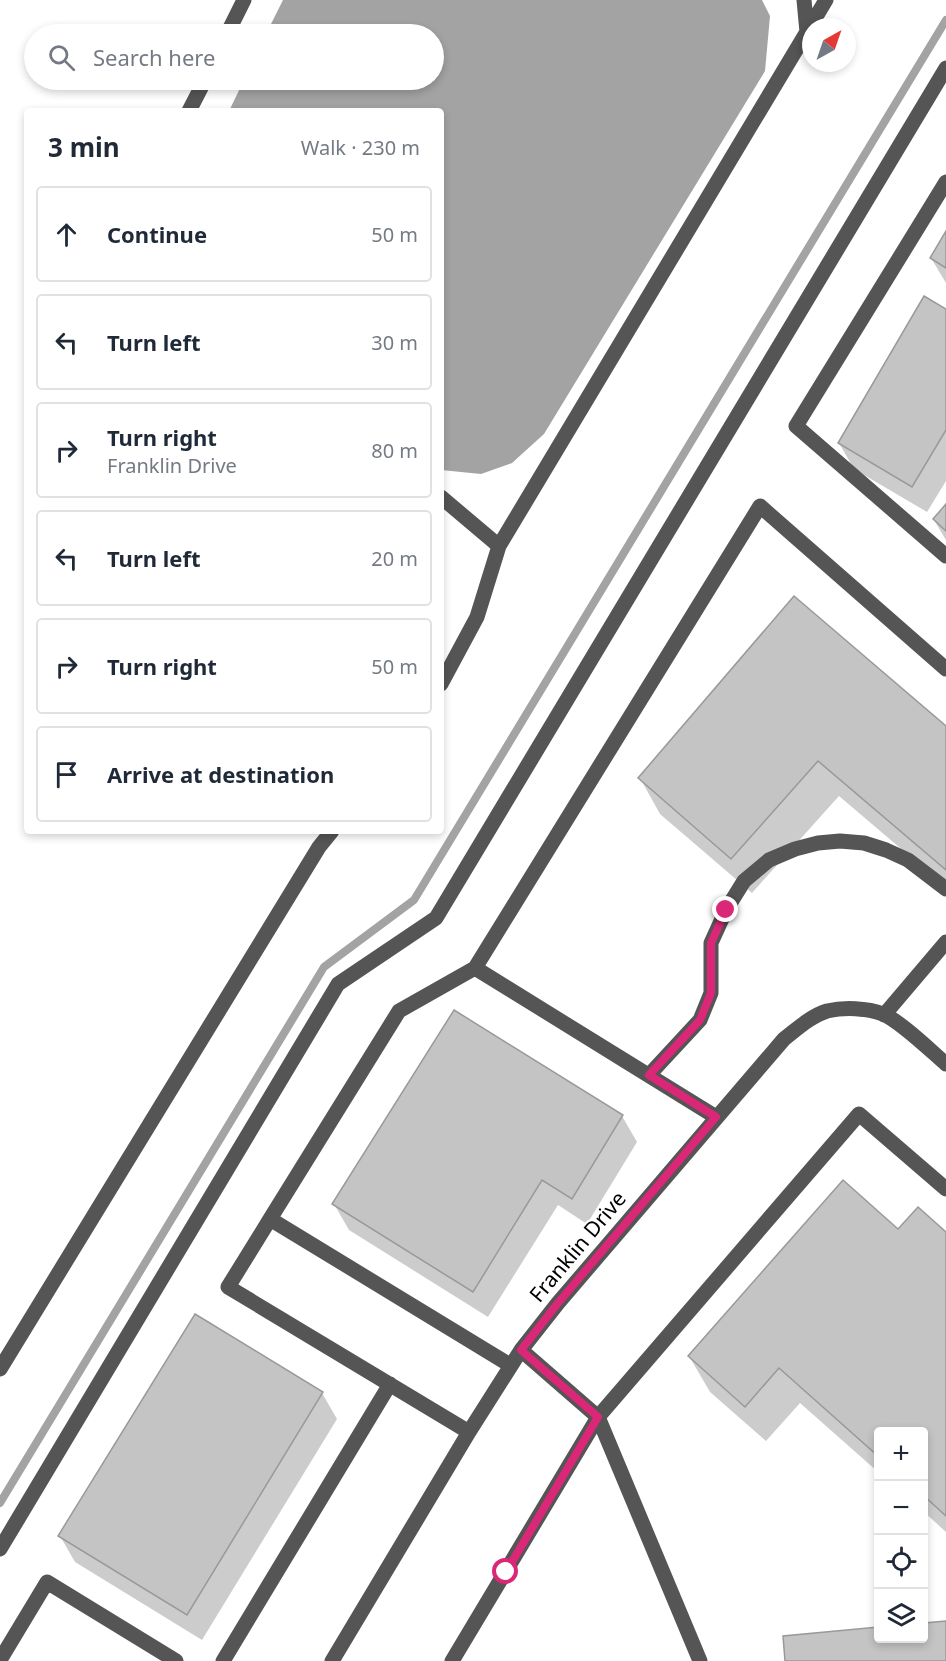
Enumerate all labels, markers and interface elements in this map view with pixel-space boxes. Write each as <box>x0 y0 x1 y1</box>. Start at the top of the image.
north arrow <box>802 18 856 72</box>
search box <box>24 24 444 90</box>
icon: search <box>45 41 78 74</box>
text: Search here <box>93 42 215 72</box>
text: 3 min <box>48 129 120 165</box>
text: Walk · 230 m <box>301 134 420 161</box>
icon: ahead <box>50 218 83 251</box>
text: Continue <box>107 219 207 249</box>
text: 50 m <box>371 221 418 248</box>
icon: left <box>50 326 83 359</box>
text: Turn left <box>107 327 201 357</box>
text: 30 m <box>371 329 418 356</box>
text: Turn right <box>107 422 217 452</box>
icon: right <box>50 434 83 467</box>
text: 80 m <box>371 437 418 464</box>
text: Franklin Drive <box>107 452 237 479</box>
icon: left <box>50 542 83 575</box>
text: Turn left <box>107 543 201 573</box>
text: 20 m <box>371 545 418 572</box>
icon: right <box>50 650 83 683</box>
text: Turn right <box>107 651 217 681</box>
text: 50 m <box>371 653 418 680</box>
icon: arrive <box>50 758 83 791</box>
text: Arrive at destination <box>107 759 334 789</box>
route end <box>712 896 738 922</box>
street label: Franklin Drive <box>523 1185 632 1308</box>
map controls <box>874 1427 928 1643</box>
button: + <box>874 1427 928 1481</box>
button: − <box>874 1481 928 1535</box>
button: locate <box>874 1535 928 1589</box>
route start <box>492 1558 518 1584</box>
button: layers <box>874 1589 928 1643</box>

